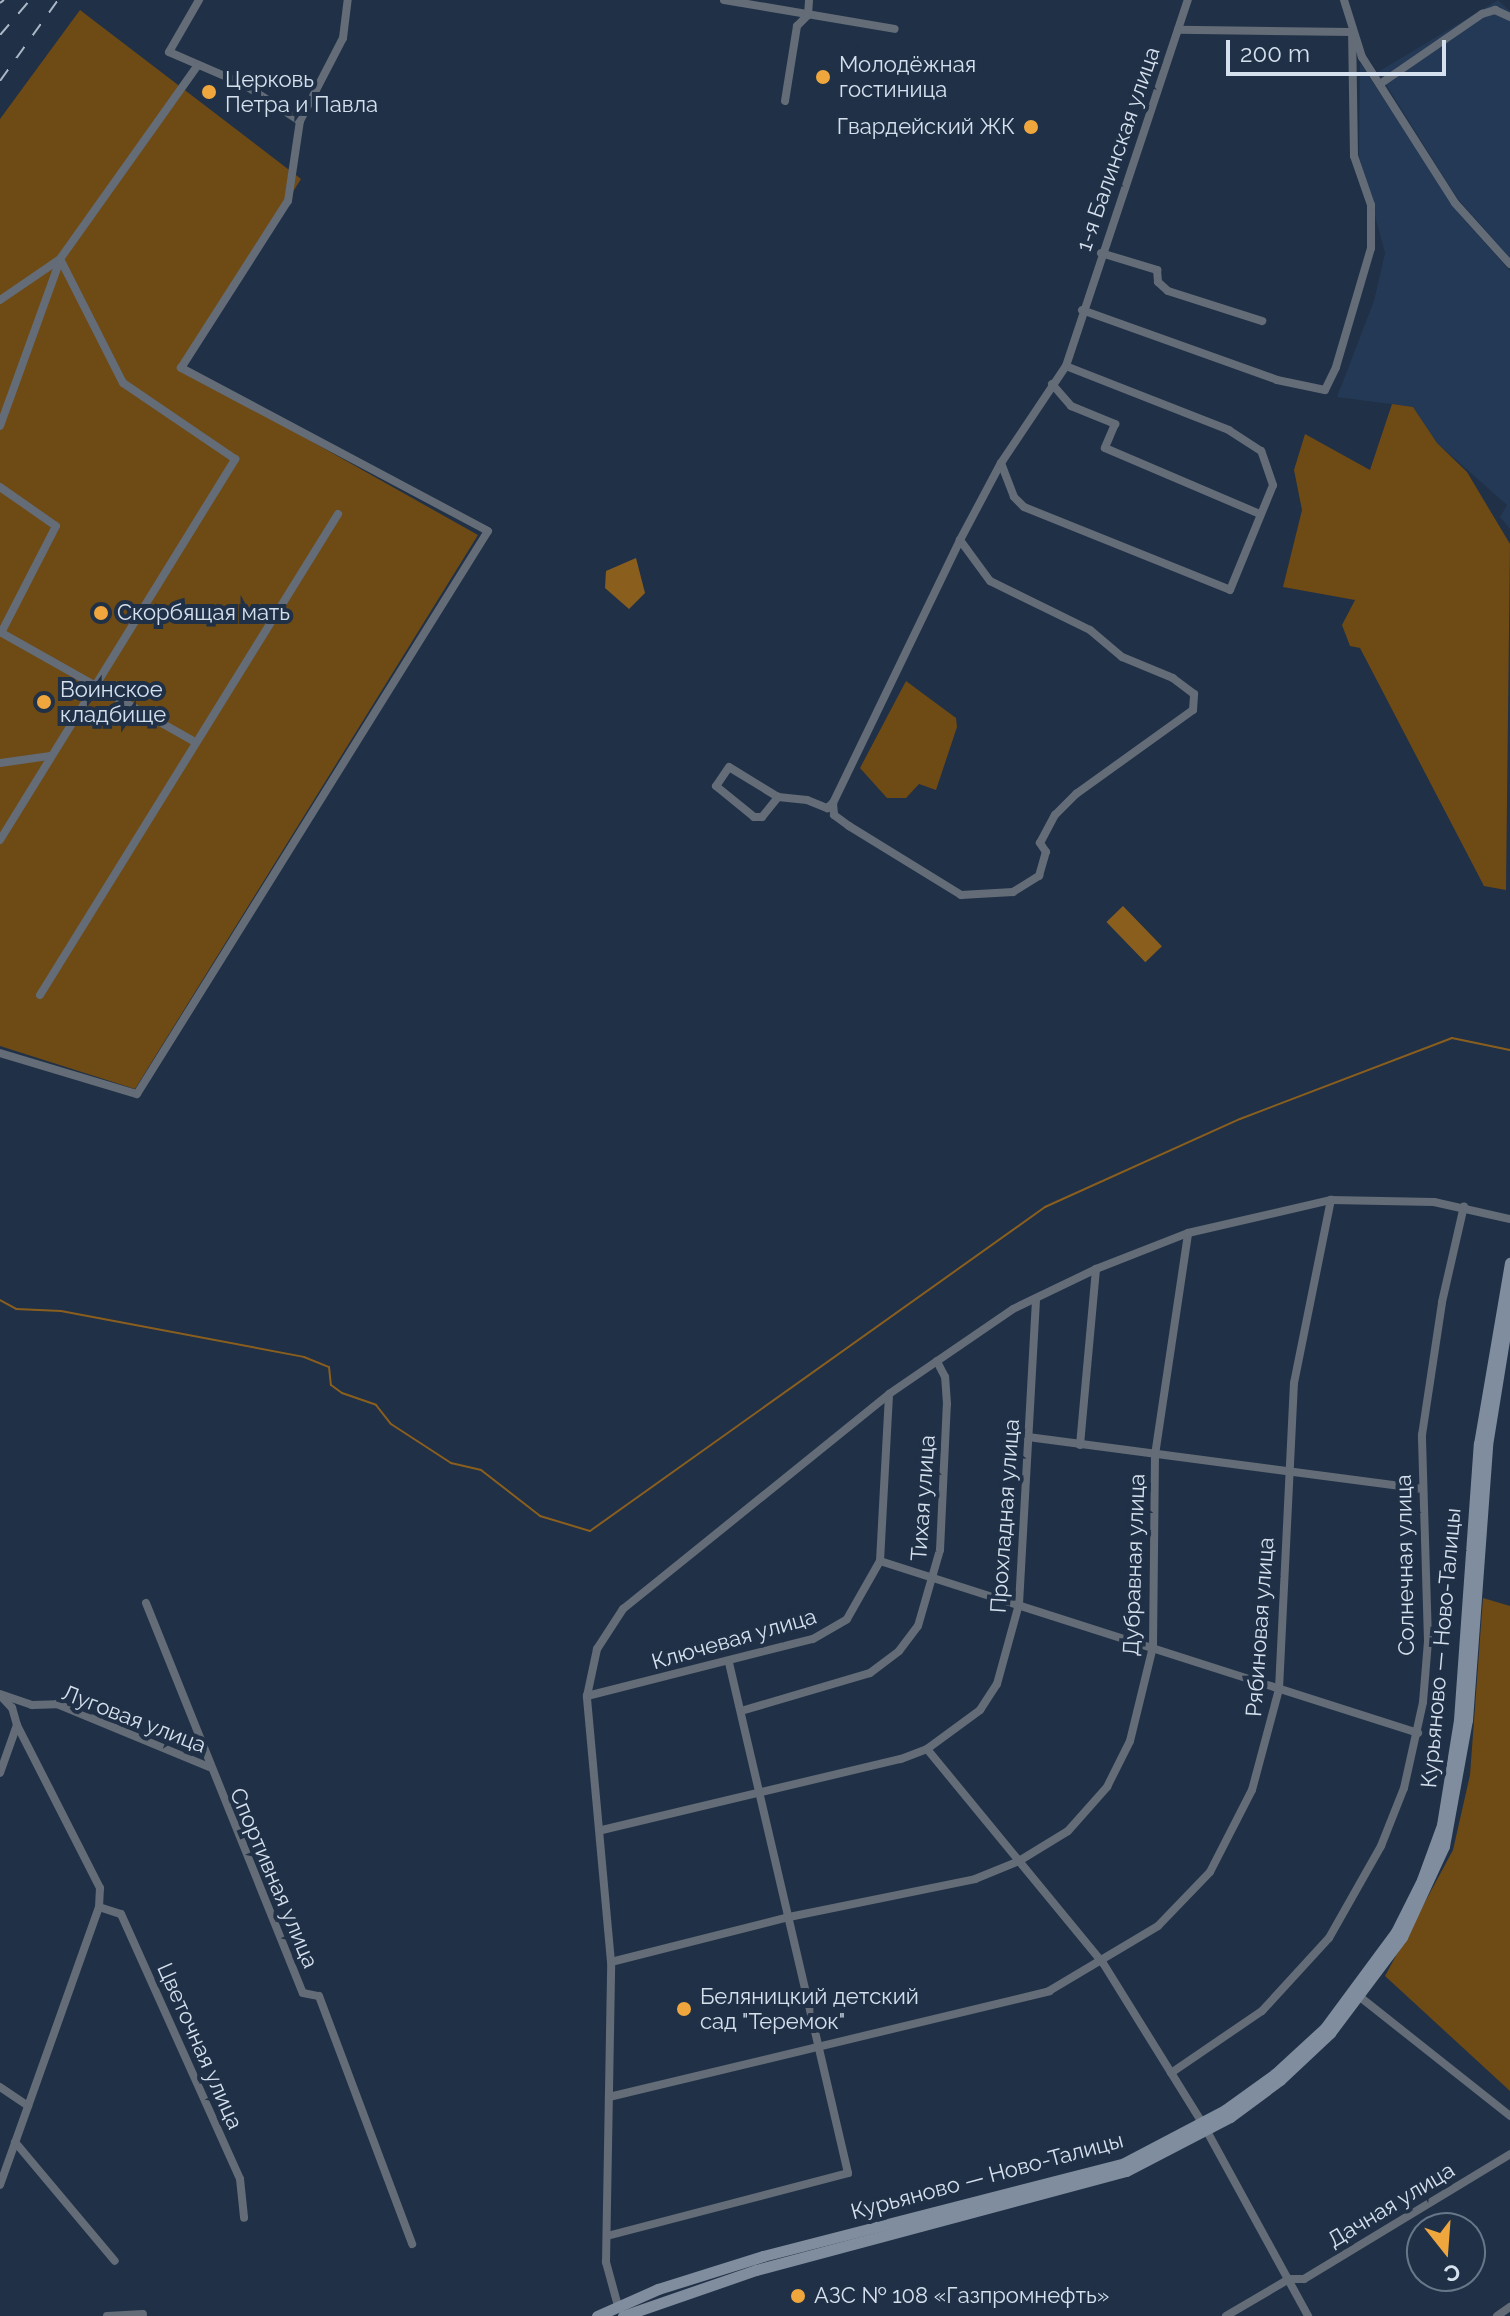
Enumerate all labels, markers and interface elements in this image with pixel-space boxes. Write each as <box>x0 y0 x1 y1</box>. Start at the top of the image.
scale bar <box>1230 24 1450 74</box>
text: 200 m <box>1240 39 1310 68</box>
street label: 1-я Балинская улица <box>1071 43 1165 255</box>
place label: Молодёжная гостиница <box>839 51 976 102</box>
place label: Церковь Петра и Павла <box>225 66 378 118</box>
marker: Молодёжная гостиница <box>814 68 832 86</box>
marker: Церковь Петра и Павла <box>200 83 218 101</box>
place label: Гвардейский ЖК <box>837 114 1015 140</box>
marker: Гвардейский ЖК <box>1022 118 1040 136</box>
place label: Скорбящая мать <box>117 600 290 626</box>
marker: Скорбящая мать <box>92 604 110 622</box>
place label: Воинское кладбище <box>60 676 166 728</box>
marker: Воинское кладбище <box>35 693 53 711</box>
street label: Прохладная улица <box>985 1418 1025 1614</box>
street label: Тихая улица <box>905 1434 941 1562</box>
street label: Дубравная улица <box>1118 1473 1150 1657</box>
street label: Солнечная улица <box>1390 1474 1420 1656</box>
street label: Курьяново — Ново-Талицы <box>1416 1507 1466 1789</box>
street label: Рябиновая улица <box>1241 1536 1279 1718</box>
street label: Ключевая улица <box>648 1603 820 1675</box>
street label: Луговая улица <box>58 1679 210 1759</box>
street label: Спортивная улица <box>224 1784 324 1972</box>
street label: Цветочная улица <box>151 1959 249 2133</box>
place label: Беляницкий детский сад "Теремок" <box>700 1983 919 2034</box>
marker: Беляницкий детский сад "Теремок" <box>675 2000 693 2018</box>
street label: Курьяново — Ново-Талицы <box>848 2127 1126 2225</box>
street label: Дачная улица <box>1323 2157 1459 2253</box>
north arrow <box>1406 2212 1486 2292</box>
text: С <box>1441 2258 1463 2288</box>
place label: АЗС № 108 «Газпромнефть» <box>814 2283 1109 2309</box>
marker: АЗС № 108 «Газпромнефть» <box>789 2287 807 2305</box>

